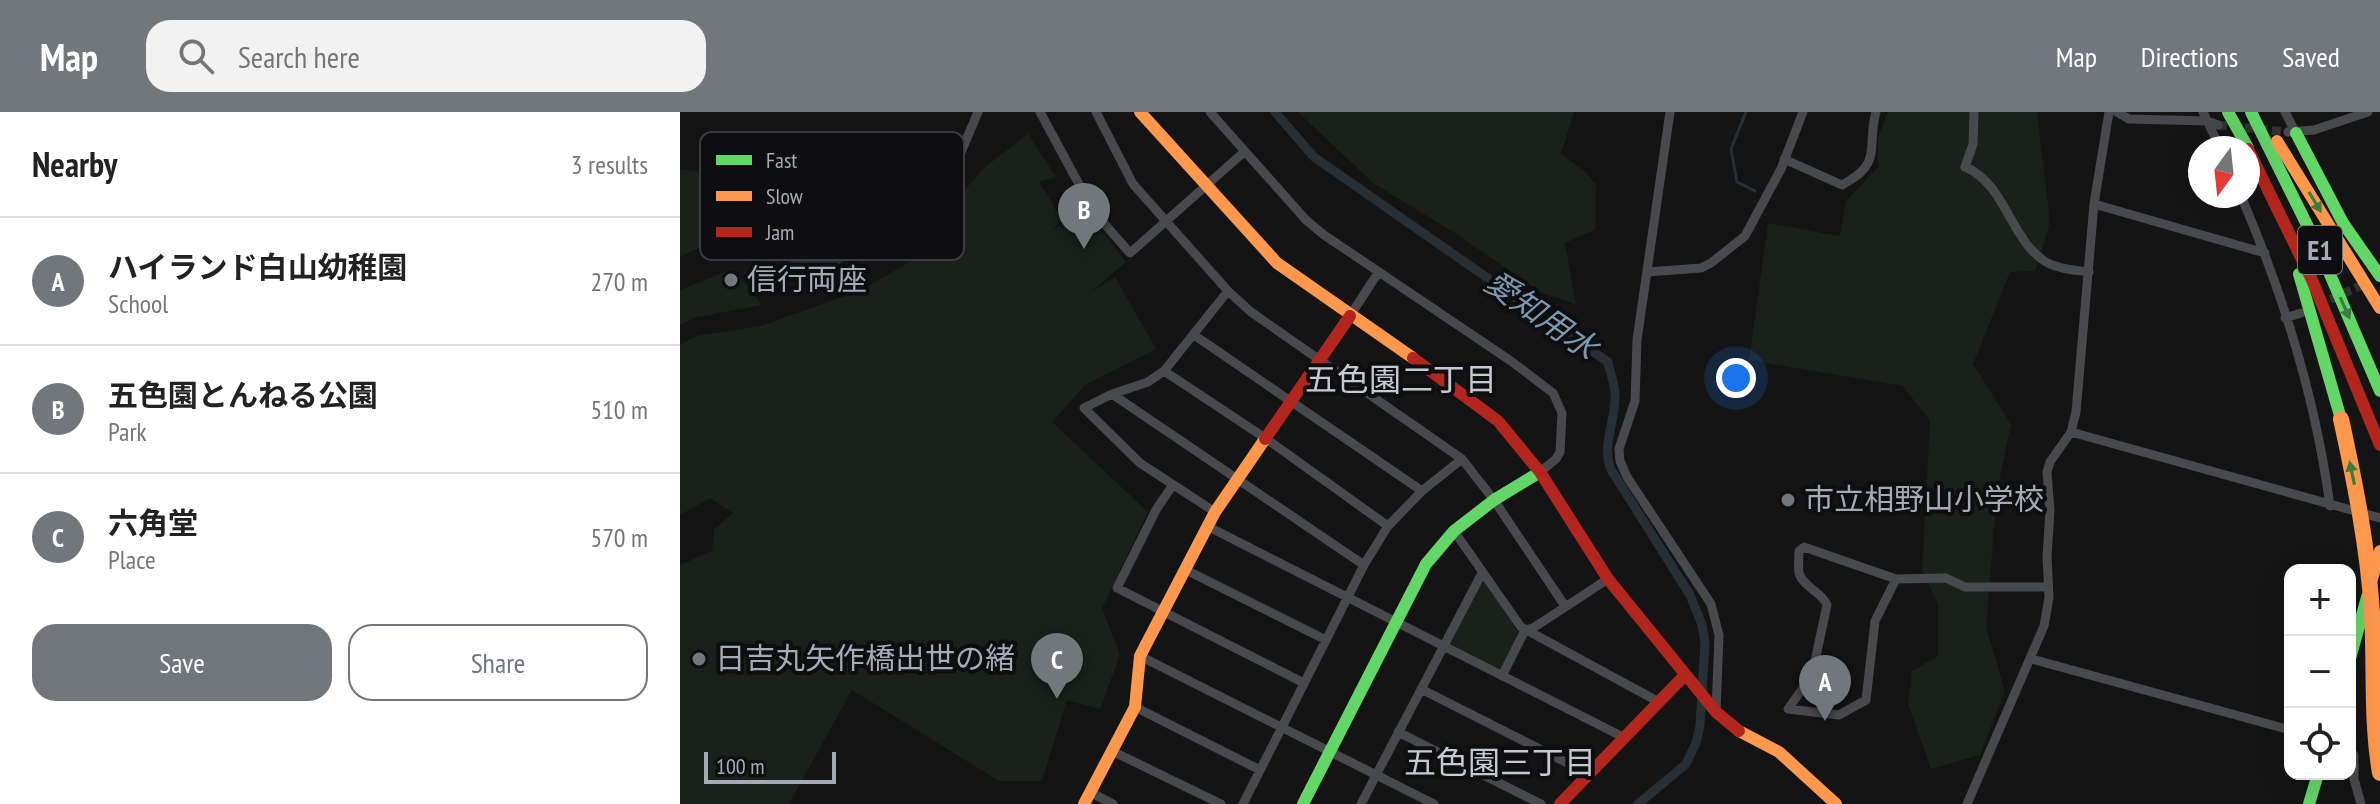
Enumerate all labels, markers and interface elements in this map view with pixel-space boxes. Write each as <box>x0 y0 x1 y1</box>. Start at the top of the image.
search box <box>146 20 706 92</box>
text: Map <box>40 32 98 81</box>
icon: search <box>174 34 218 78</box>
text: Search here <box>238 37 360 76</box>
text: Map <box>2056 38 2097 75</box>
text: Directions <box>2141 38 2238 75</box>
text: Saved <box>2282 38 2340 75</box>
legend <box>700 132 964 260</box>
north arrow <box>2188 136 2260 208</box>
text: Nearby <box>32 142 117 186</box>
text: Fast <box>766 146 797 174</box>
text: 3 results <box>571 148 648 181</box>
text: Slow <box>766 182 803 210</box>
pin: B <box>1058 183 1110 249</box>
one-way arrow <box>2308 191 2322 213</box>
text: Jam <box>765 218 794 246</box>
road number: E1 <box>2298 226 2342 274</box>
text: ハイランド白山幼稚園 <box>108 247 407 286</box>
place label: 信行両座 <box>747 259 867 298</box>
water label: 愛知用水 <box>1477 260 1608 370</box>
text: A <box>51 265 65 298</box>
text: 270 m <box>590 265 648 298</box>
marker: 信行両座 <box>722 271 740 289</box>
text: School <box>108 287 168 320</box>
one-way arrow <box>2339 297 2352 320</box>
district label: 五色園二丁目 <box>1305 358 1497 400</box>
your location <box>1716 358 1756 398</box>
text: 五色園とんねる公園 <box>108 375 378 414</box>
text: B <box>52 393 64 426</box>
text: 510 m <box>590 393 648 426</box>
text: Park <box>108 415 147 448</box>
one-way arrow <box>2346 461 2358 486</box>
place label: 市立相野山小学校 <box>1804 479 2044 518</box>
marker: 市立相野山小学校 <box>1779 491 1797 509</box>
text: 六角堂 <box>108 503 198 542</box>
text: C <box>52 521 64 554</box>
text: 570 m <box>590 521 648 554</box>
text: Place <box>108 543 156 576</box>
map controls <box>2284 564 2356 780</box>
button: + <box>2284 564 2356 636</box>
button: Save <box>32 624 332 701</box>
button: Share <box>348 624 648 701</box>
pin: C <box>1031 633 1083 699</box>
button: − <box>2284 636 2356 708</box>
place label: 日吉丸矢作橋出世の緒 <box>715 638 1015 677</box>
marker: 日吉丸矢作橋出世の緒 <box>690 650 708 668</box>
pin: A <box>1799 655 1851 721</box>
button: locate <box>2284 708 2356 780</box>
district label: 五色園三丁目 <box>1404 741 1596 783</box>
scale bar <box>704 748 836 784</box>
text: 100 m <box>716 752 765 780</box>

